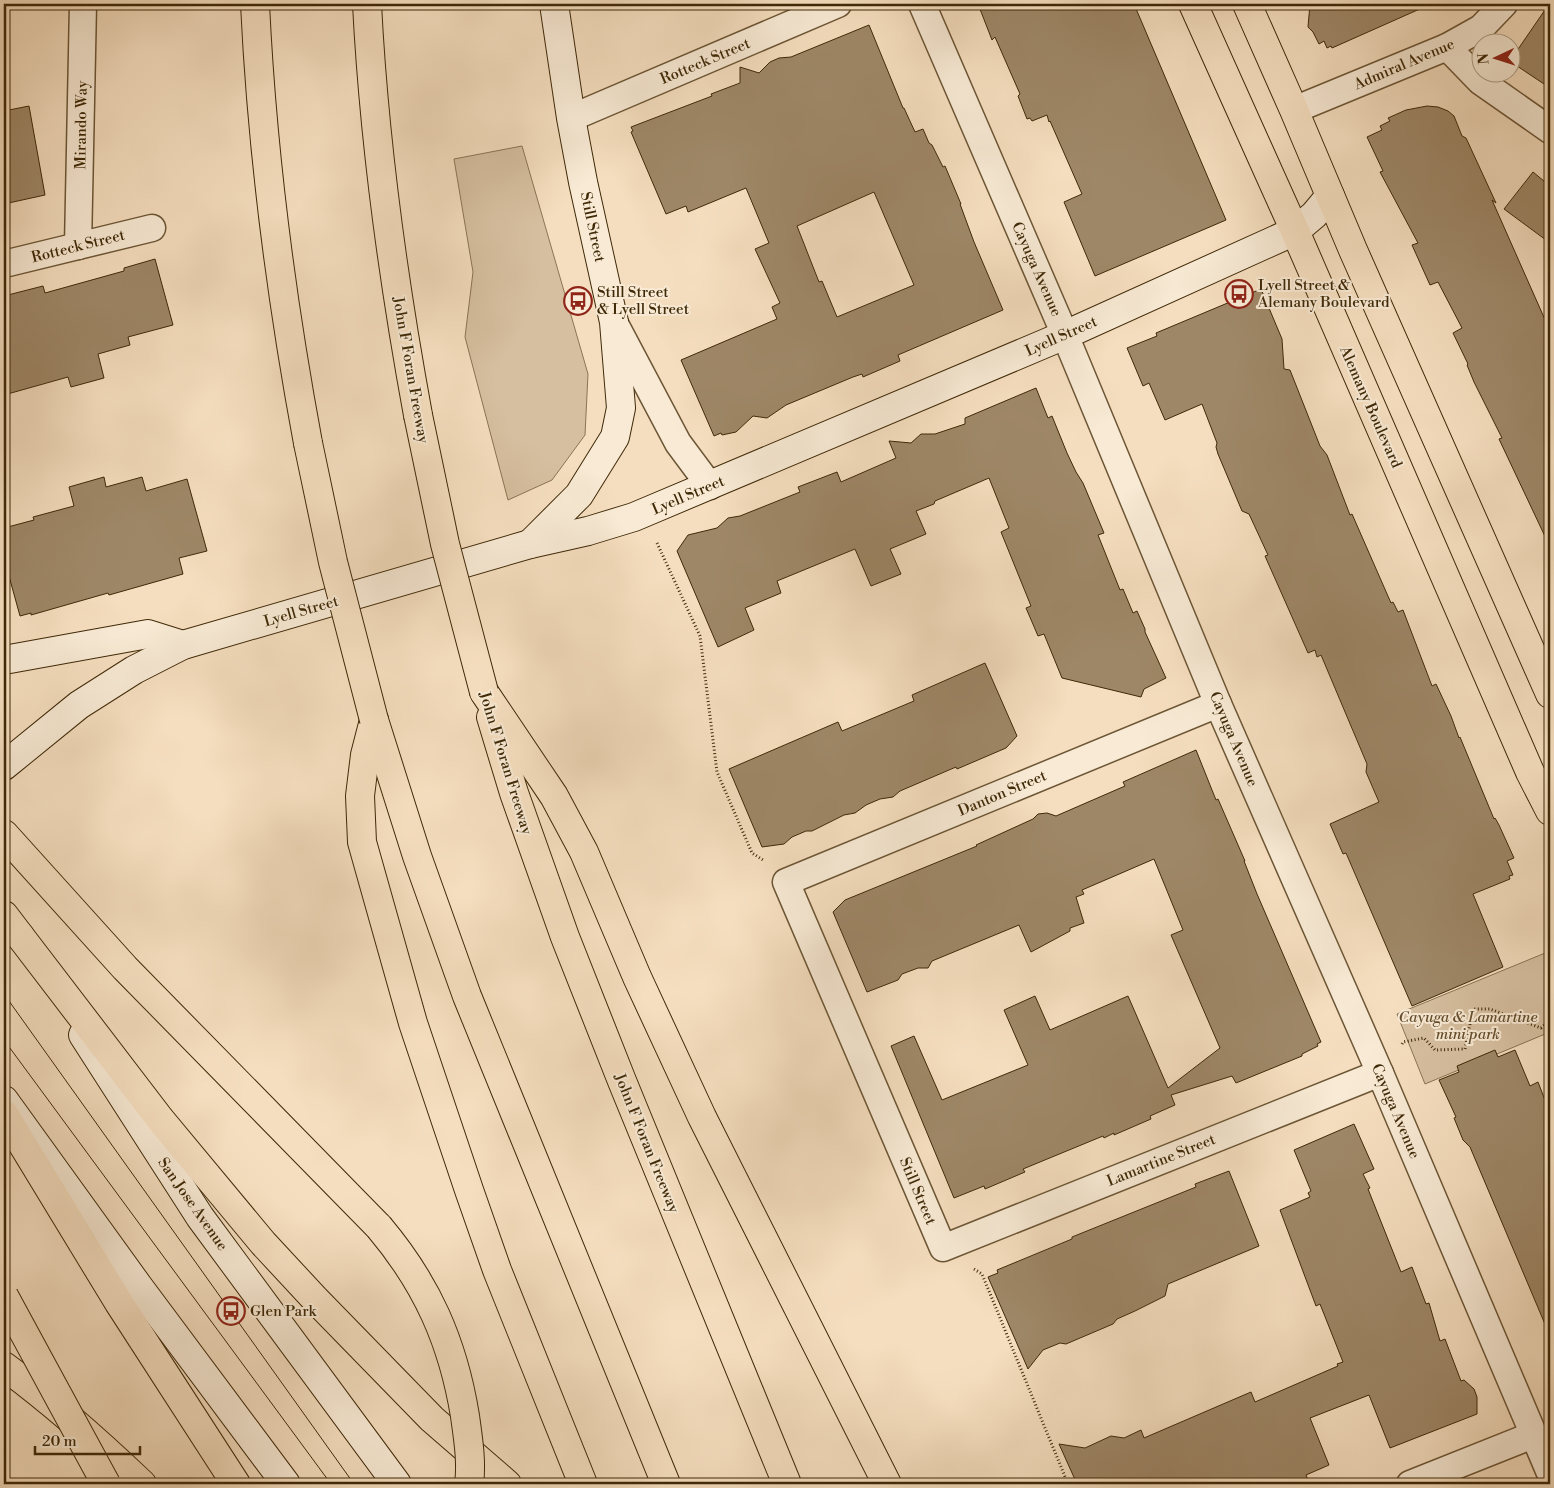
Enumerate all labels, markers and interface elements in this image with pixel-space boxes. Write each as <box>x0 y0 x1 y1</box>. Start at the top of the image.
north arrow <box>1472 32 1522 82</box>
street label: Rotteck Street <box>657 34 754 89</box>
street label: Admiral Avenue <box>1350 35 1457 95</box>
text: N <box>1475 53 1493 65</box>
street label: Mirando Way <box>71 80 92 169</box>
street label: Still Street <box>576 190 609 265</box>
street label: Cayuga Avenue <box>1007 219 1066 319</box>
street label: Rotteck Street <box>29 226 128 267</box>
place label: Lyell Street & Alemany Boulevard <box>1257 276 1390 312</box>
bus stop icon: Lyell Street & Alemany Boulevard <box>1224 279 1254 309</box>
place label: Still Street & Lyell Street <box>597 283 690 319</box>
bus stop icon: Still Street & Lyell Street <box>563 286 593 316</box>
street label: John F Foran Freeway <box>388 294 433 446</box>
street label: Lyell Street <box>1022 312 1101 361</box>
street label: Alemany Boulevard <box>1335 342 1406 472</box>
street label: Lyell Street <box>649 471 728 519</box>
street label: Lyell Street <box>262 592 341 631</box>
street label: John F Foran Freeway <box>474 688 537 838</box>
street label: Cayuga Avenue <box>1205 689 1262 790</box>
street label: Danton Street <box>955 766 1050 821</box>
park label: Cayuga & Lamartine mini park <box>1399 1008 1537 1044</box>
street label: Cayuga Avenue <box>1367 1061 1424 1162</box>
street label: John F Foran Freeway <box>610 1070 683 1216</box>
street label: Lamartine Street <box>1104 1130 1219 1191</box>
street label: San Jose Avenue <box>153 1154 232 1255</box>
street label: Still Street <box>895 1155 941 1228</box>
bus stop icon: Glen Park <box>216 1296 246 1326</box>
place label: Glen Park <box>250 1302 317 1321</box>
scale bar <box>35 1423 140 1455</box>
text: 20 m <box>42 1432 77 1451</box>

